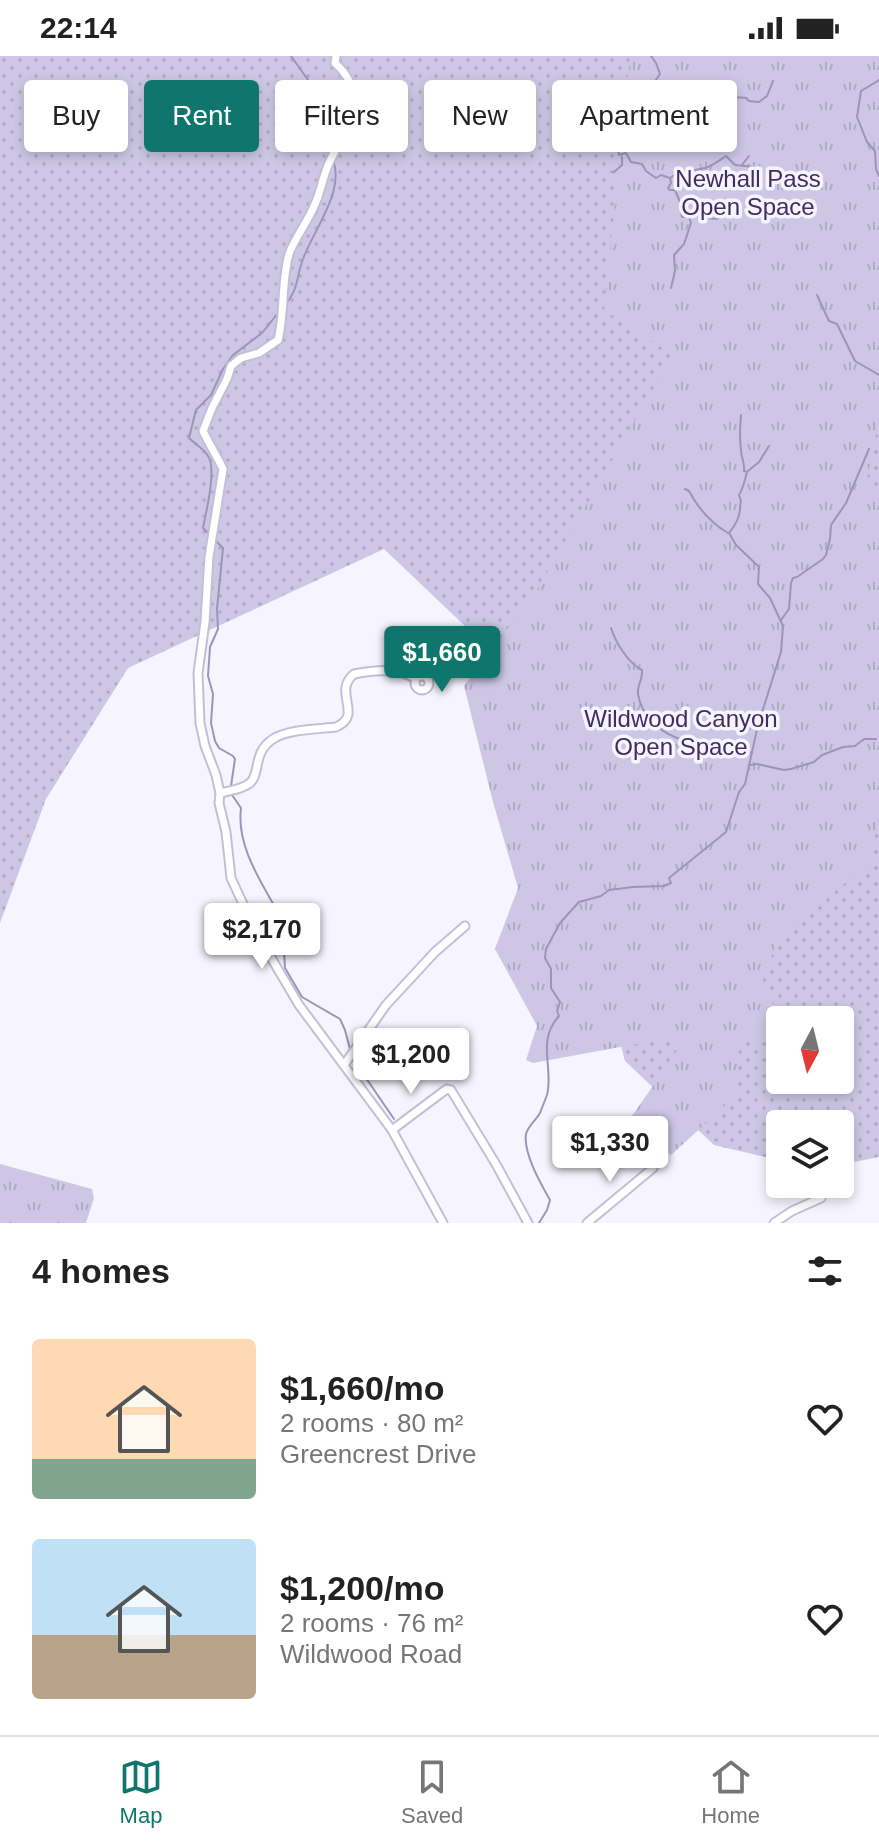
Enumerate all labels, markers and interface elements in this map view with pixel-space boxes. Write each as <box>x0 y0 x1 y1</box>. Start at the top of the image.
text: 22:14 <box>40 11 117 44</box>
chip: Buy <box>24 80 128 152</box>
chip: Rent <box>144 80 259 152</box>
chip: Filters <box>275 80 408 152</box>
chip: New <box>424 80 536 152</box>
chip: Apartment <box>552 80 737 152</box>
park label: Newhall Pass Open Space <box>675 165 821 220</box>
pin: $1,660 <box>377 626 507 694</box>
text: $1,660 <box>402 637 482 667</box>
park label: Wildwood Canyon Open Space <box>584 705 778 760</box>
pin: $2,170 <box>197 903 327 971</box>
text: $2,170 <box>222 914 302 944</box>
north arrow <box>766 1006 854 1094</box>
map controls <box>766 1006 854 1198</box>
pin: $1,200 <box>346 1028 476 1096</box>
text: $1,200 <box>371 1039 451 1069</box>
button: layers <box>766 1110 854 1198</box>
pin: $1,330 <box>545 1116 675 1184</box>
text: $1,330 <box>570 1127 650 1157</box>
icon: filters <box>803 1249 847 1293</box>
text: 4 homes <box>32 1252 170 1290</box>
text: $1,660/mo <box>280 1369 444 1407</box>
icon: home <box>96 1371 192 1467</box>
icon: heart <box>803 1397 847 1441</box>
text: 2 rooms · 80 m² <box>280 1408 464 1438</box>
text: Greencrest Drive <box>280 1439 477 1469</box>
text: $1,200/mo <box>280 1569 444 1607</box>
icon: home <box>96 1571 192 1667</box>
icon: heart <box>803 1597 847 1641</box>
text: 2 rooms · 76 m² <box>280 1608 464 1638</box>
text: Wildwood Road <box>280 1639 462 1669</box>
tab: Map <box>119 1755 163 1829</box>
tab: Saved <box>401 1755 463 1829</box>
tab: Home <box>701 1755 760 1829</box>

